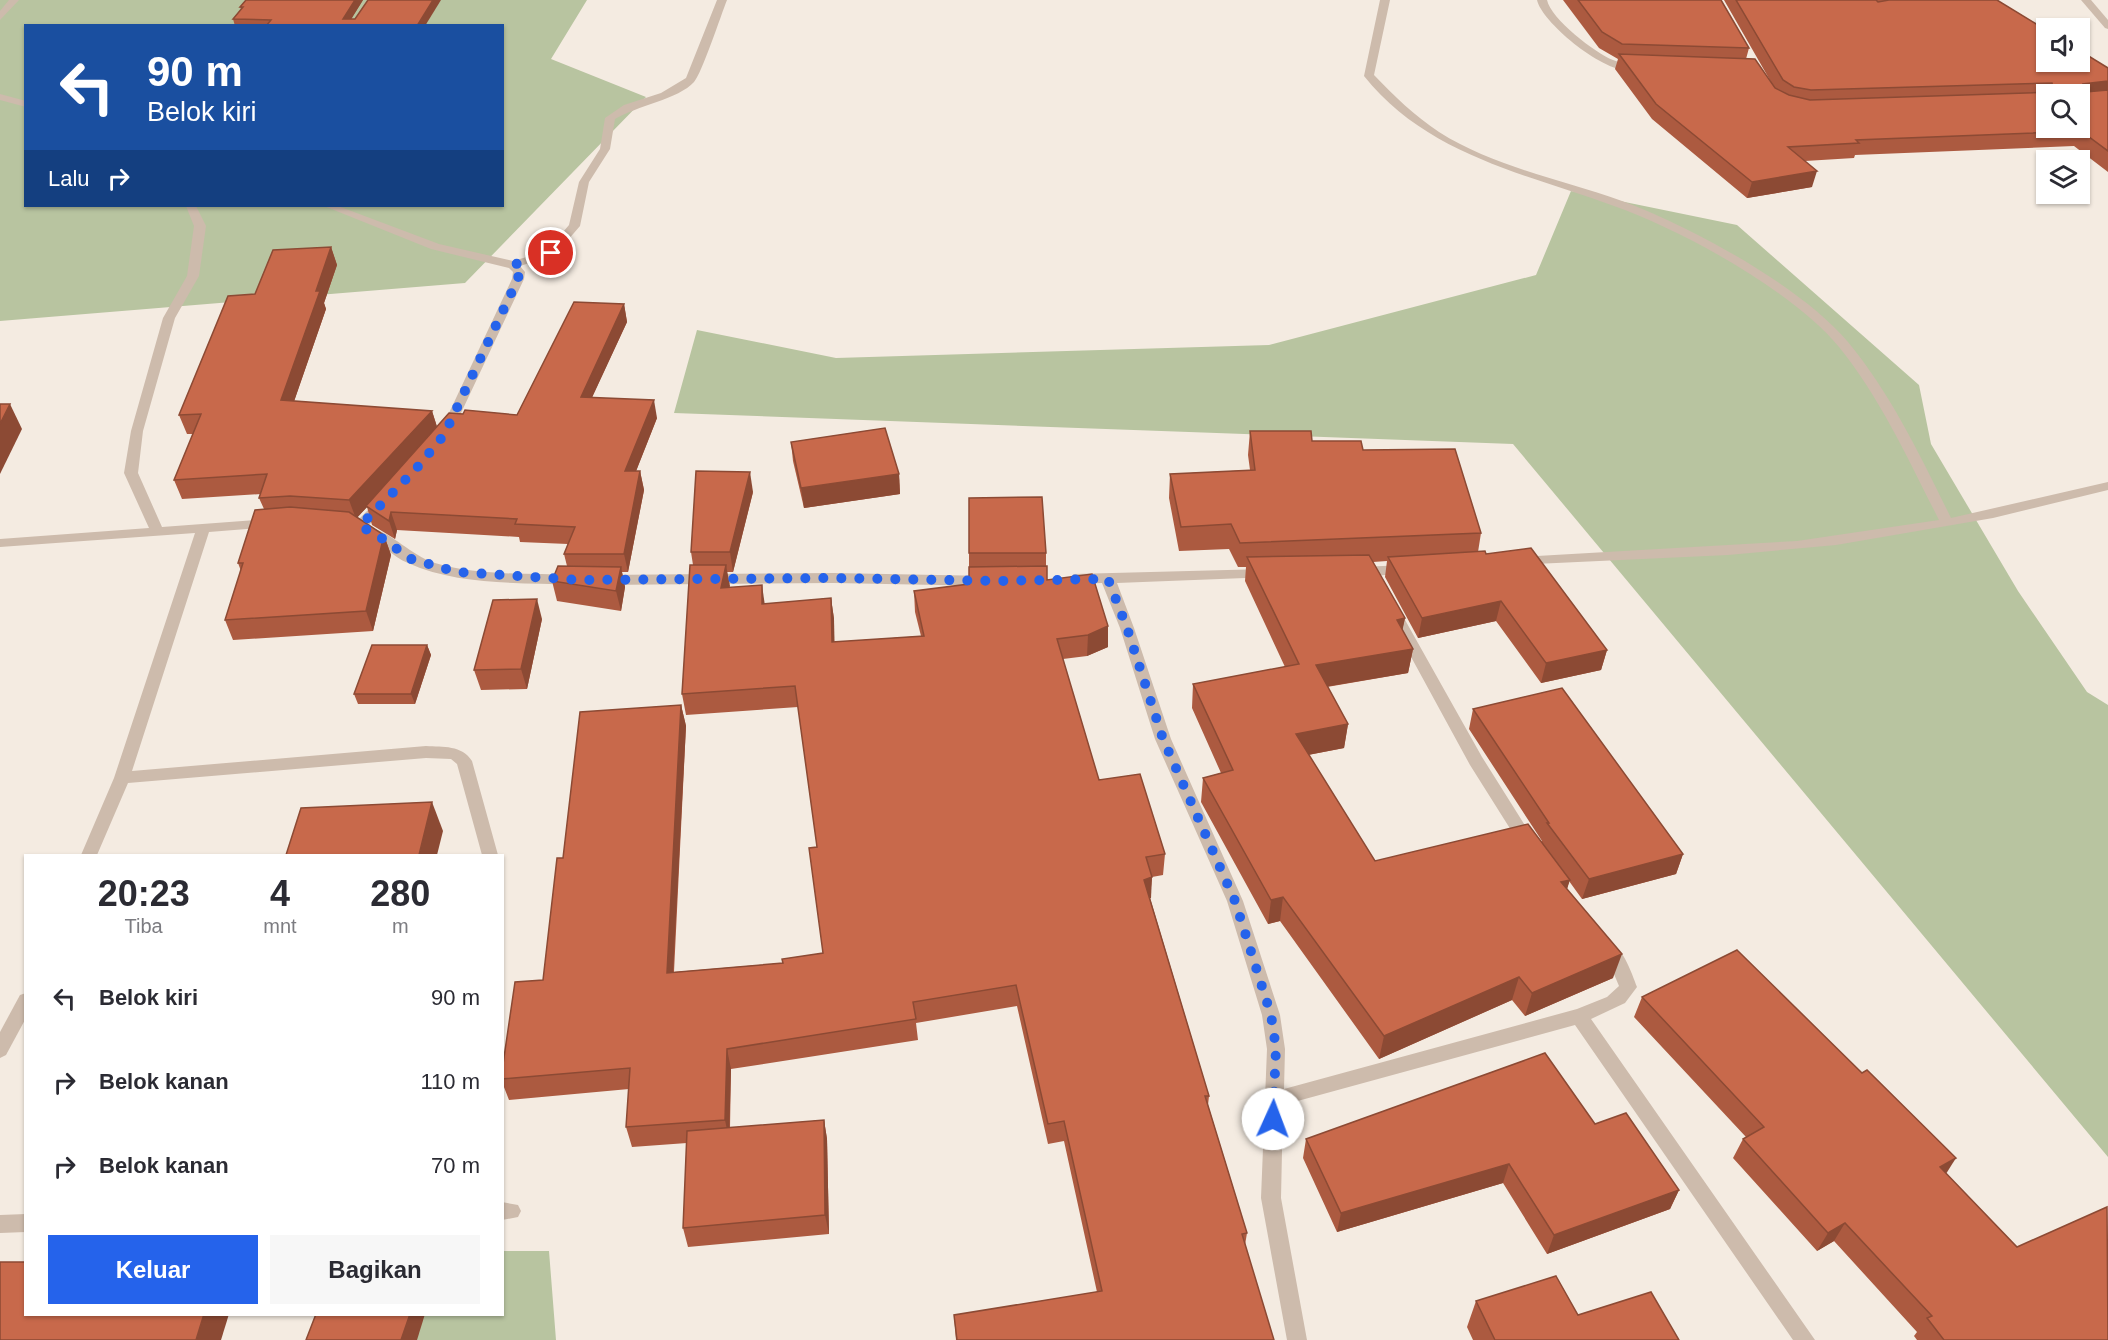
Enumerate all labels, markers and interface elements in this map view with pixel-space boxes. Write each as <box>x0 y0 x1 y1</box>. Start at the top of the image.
map controls <box>2036 18 2090 204</box>
button: sound <box>2036 18 2090 72</box>
icon: left <box>48 48 126 126</box>
text: 90 m <box>147 48 243 95</box>
button: search <box>2036 84 2090 138</box>
text: Belok kiri <box>147 97 257 127</box>
button: layers <box>2036 150 2090 204</box>
icon: right <box>102 162 135 195</box>
text: Lalu <box>48 166 90 191</box>
pin <box>525 227 576 278</box>
icon: arrive <box>534 236 567 269</box>
text: 20:23 <box>98 873 190 914</box>
text: 4 <box>270 873 290 914</box>
text: 280 <box>370 873 430 914</box>
text: Tiba <box>125 915 163 937</box>
text: mnt <box>263 915 297 937</box>
text: m <box>392 915 409 937</box>
icon: left <box>48 982 81 1015</box>
text: Belok kiri <box>99 985 198 1010</box>
text: 90 m <box>431 985 480 1010</box>
icon: right <box>48 1066 81 1099</box>
text: Belok kanan <box>99 1069 229 1094</box>
text: 110 m <box>420 1069 480 1094</box>
position arrow <box>1241 1087 1305 1151</box>
icon: right <box>48 1150 81 1183</box>
text: Belok kanan <box>99 1153 229 1178</box>
text: 70 m <box>431 1153 480 1178</box>
button: Keluar <box>48 1235 258 1304</box>
button: Bagikan <box>270 1235 480 1304</box>

